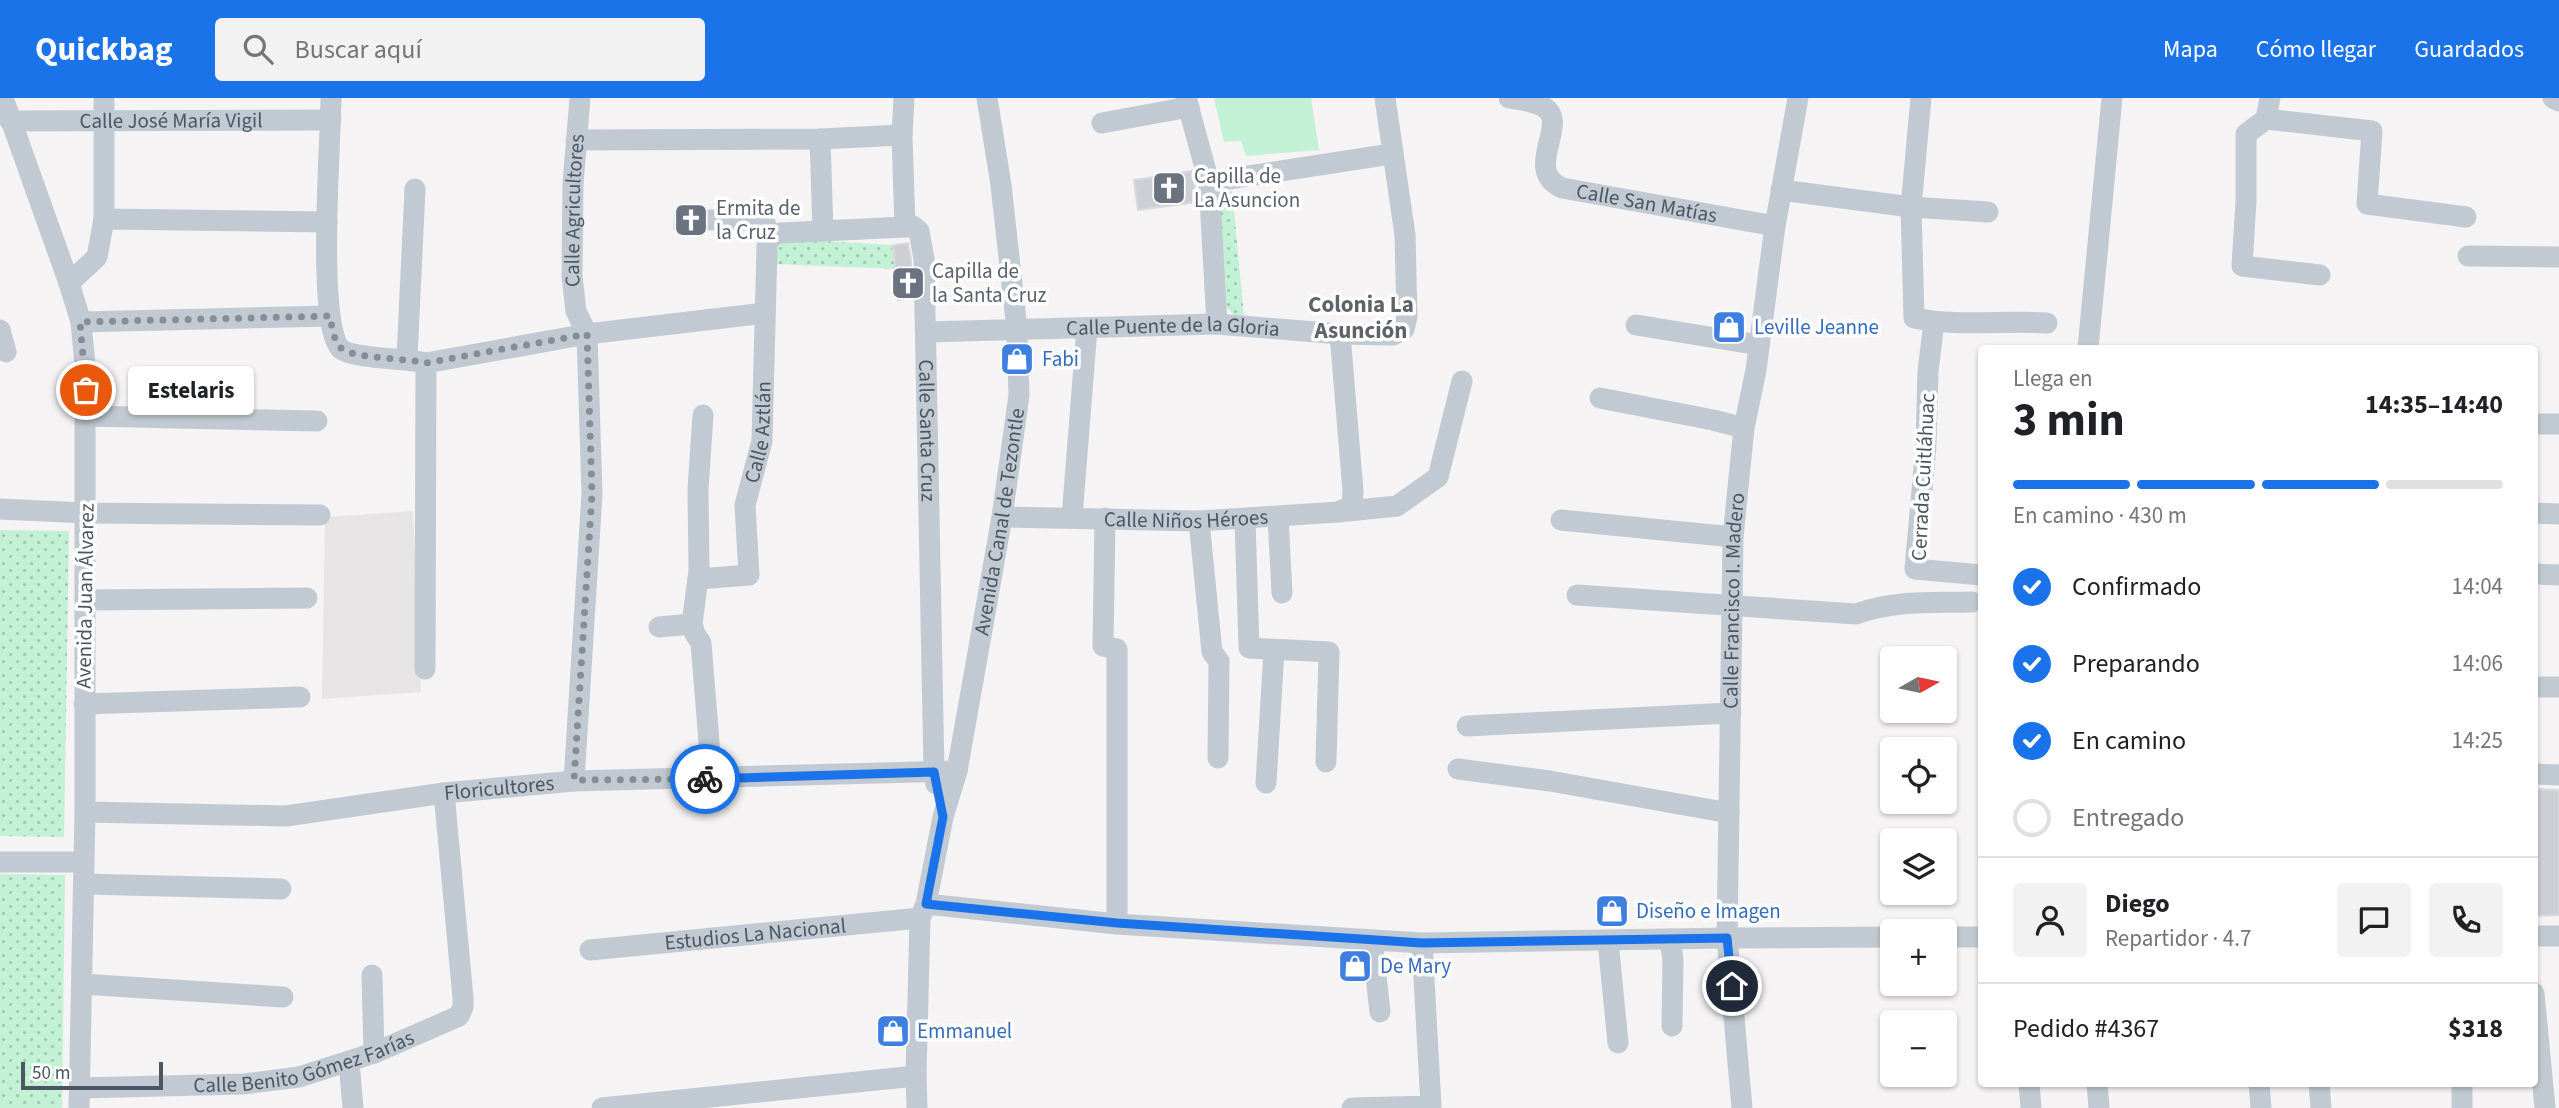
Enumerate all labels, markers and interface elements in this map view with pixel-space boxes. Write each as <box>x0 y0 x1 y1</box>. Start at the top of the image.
search box <box>215 18 705 81</box>
text: Quickbag <box>35 26 173 73</box>
icon: search <box>239 30 277 68</box>
text: Buscar aquí <box>295 31 422 68</box>
text: Mapa <box>2163 32 2218 67</box>
text: Cómo llegar <box>2256 32 2376 67</box>
text: Guardados <box>2414 32 2524 67</box>
street label: Calle José María Vigil <box>79 105 263 136</box>
street label: Calle Agricultores <box>557 132 592 289</box>
place label: Capilla de La Asuncion <box>1194 161 1300 215</box>
church icon: Capilla de La Asuncion <box>1150 169 1188 207</box>
street label: Calle San Matías <box>1574 176 1720 230</box>
place label: Ermita de la Cruz <box>716 193 800 247</box>
church icon: Ermita de la Cruz <box>672 201 710 239</box>
place label: Capilla de la Santa Cruz <box>932 256 1047 310</box>
church icon: Capilla de la Santa Cruz <box>889 264 927 302</box>
district label: Colonia La Asunción <box>1308 288 1414 347</box>
shop icon: Leville Jeanne <box>1710 308 1748 346</box>
street label: Calle Puente de la Gloria <box>1066 309 1281 344</box>
place label: Leville Jeanne <box>1754 312 1879 342</box>
shop icon: Fabi <box>998 340 1036 378</box>
place label: Fabi <box>1042 344 1079 374</box>
street label: Calle Santa Cruz <box>911 359 944 502</box>
pin <box>56 360 116 420</box>
text: Llega en <box>2013 362 2093 395</box>
callout: Estelaris <box>128 366 254 414</box>
icon: bag <box>67 371 105 409</box>
text: Estelaris <box>147 374 235 407</box>
street label: Calle Aztlán <box>736 381 779 486</box>
text: 14:35–14:40 <box>2365 386 2503 423</box>
text: 3 min <box>2013 388 2125 453</box>
street label: Cerrada Cuitláhuac <box>1904 392 1942 562</box>
street label: Avenida Canal de Tezontle <box>966 406 1032 638</box>
street label: Calle Francisco I. Madero <box>1715 491 1752 709</box>
text: En camino · 430 m <box>2013 499 2187 532</box>
street label: Calle Niños Héroes <box>1103 502 1269 536</box>
street label: Avenida Juan Álvarez <box>68 503 102 689</box>
icon: check <box>2013 568 2051 606</box>
text: Confirmado <box>2072 568 2201 605</box>
text: 14:04 <box>2452 570 2503 603</box>
icon: check <box>2013 645 2051 683</box>
text: Preparando <box>2072 645 2200 682</box>
north arrow <box>1880 646 1956 723</box>
map controls <box>1880 646 1957 1087</box>
text: 14:06 <box>2452 647 2503 680</box>
icon: check <box>2013 722 2051 760</box>
text: En camino <box>2072 722 2186 759</box>
text: 14:25 <box>2452 724 2503 757</box>
button: locate <box>1880 737 1957 814</box>
courier <box>670 744 740 814</box>
icon: bike <box>686 760 724 798</box>
street label: Floricultores <box>443 768 556 808</box>
text: Entregado <box>2072 799 2184 836</box>
button: layers <box>1880 828 1957 905</box>
button: person <box>2013 883 2087 957</box>
button: chat <box>2337 883 2411 957</box>
button: phone <box>2429 883 2503 957</box>
text: Diego <box>2105 885 2170 922</box>
shop icon: Diseño e Imagen <box>1593 892 1631 930</box>
place label: Diseño e Imagen <box>1636 896 1781 926</box>
street label: Estudios La Nacional <box>663 910 847 958</box>
button: + <box>1880 919 1957 996</box>
text: Repartidor · 4.7 <box>2105 922 2251 955</box>
shop icon: De Mary <box>1336 947 1374 985</box>
place label: De Mary <box>1380 951 1451 981</box>
pin <box>1702 956 1762 1016</box>
icon: home <box>1713 967 1751 1005</box>
button: − <box>1880 1010 1957 1087</box>
text: Pedido #4367 <box>2013 1010 2159 1047</box>
text: $318 <box>2448 1010 2503 1047</box>
shop icon: Emmanuel <box>874 1012 912 1050</box>
place label: Emmanuel <box>917 1016 1012 1046</box>
street label: Calle Benito Gómez Farías <box>193 1022 419 1100</box>
scale bar <box>21 1059 163 1091</box>
text: 50 m <box>32 1060 70 1087</box>

